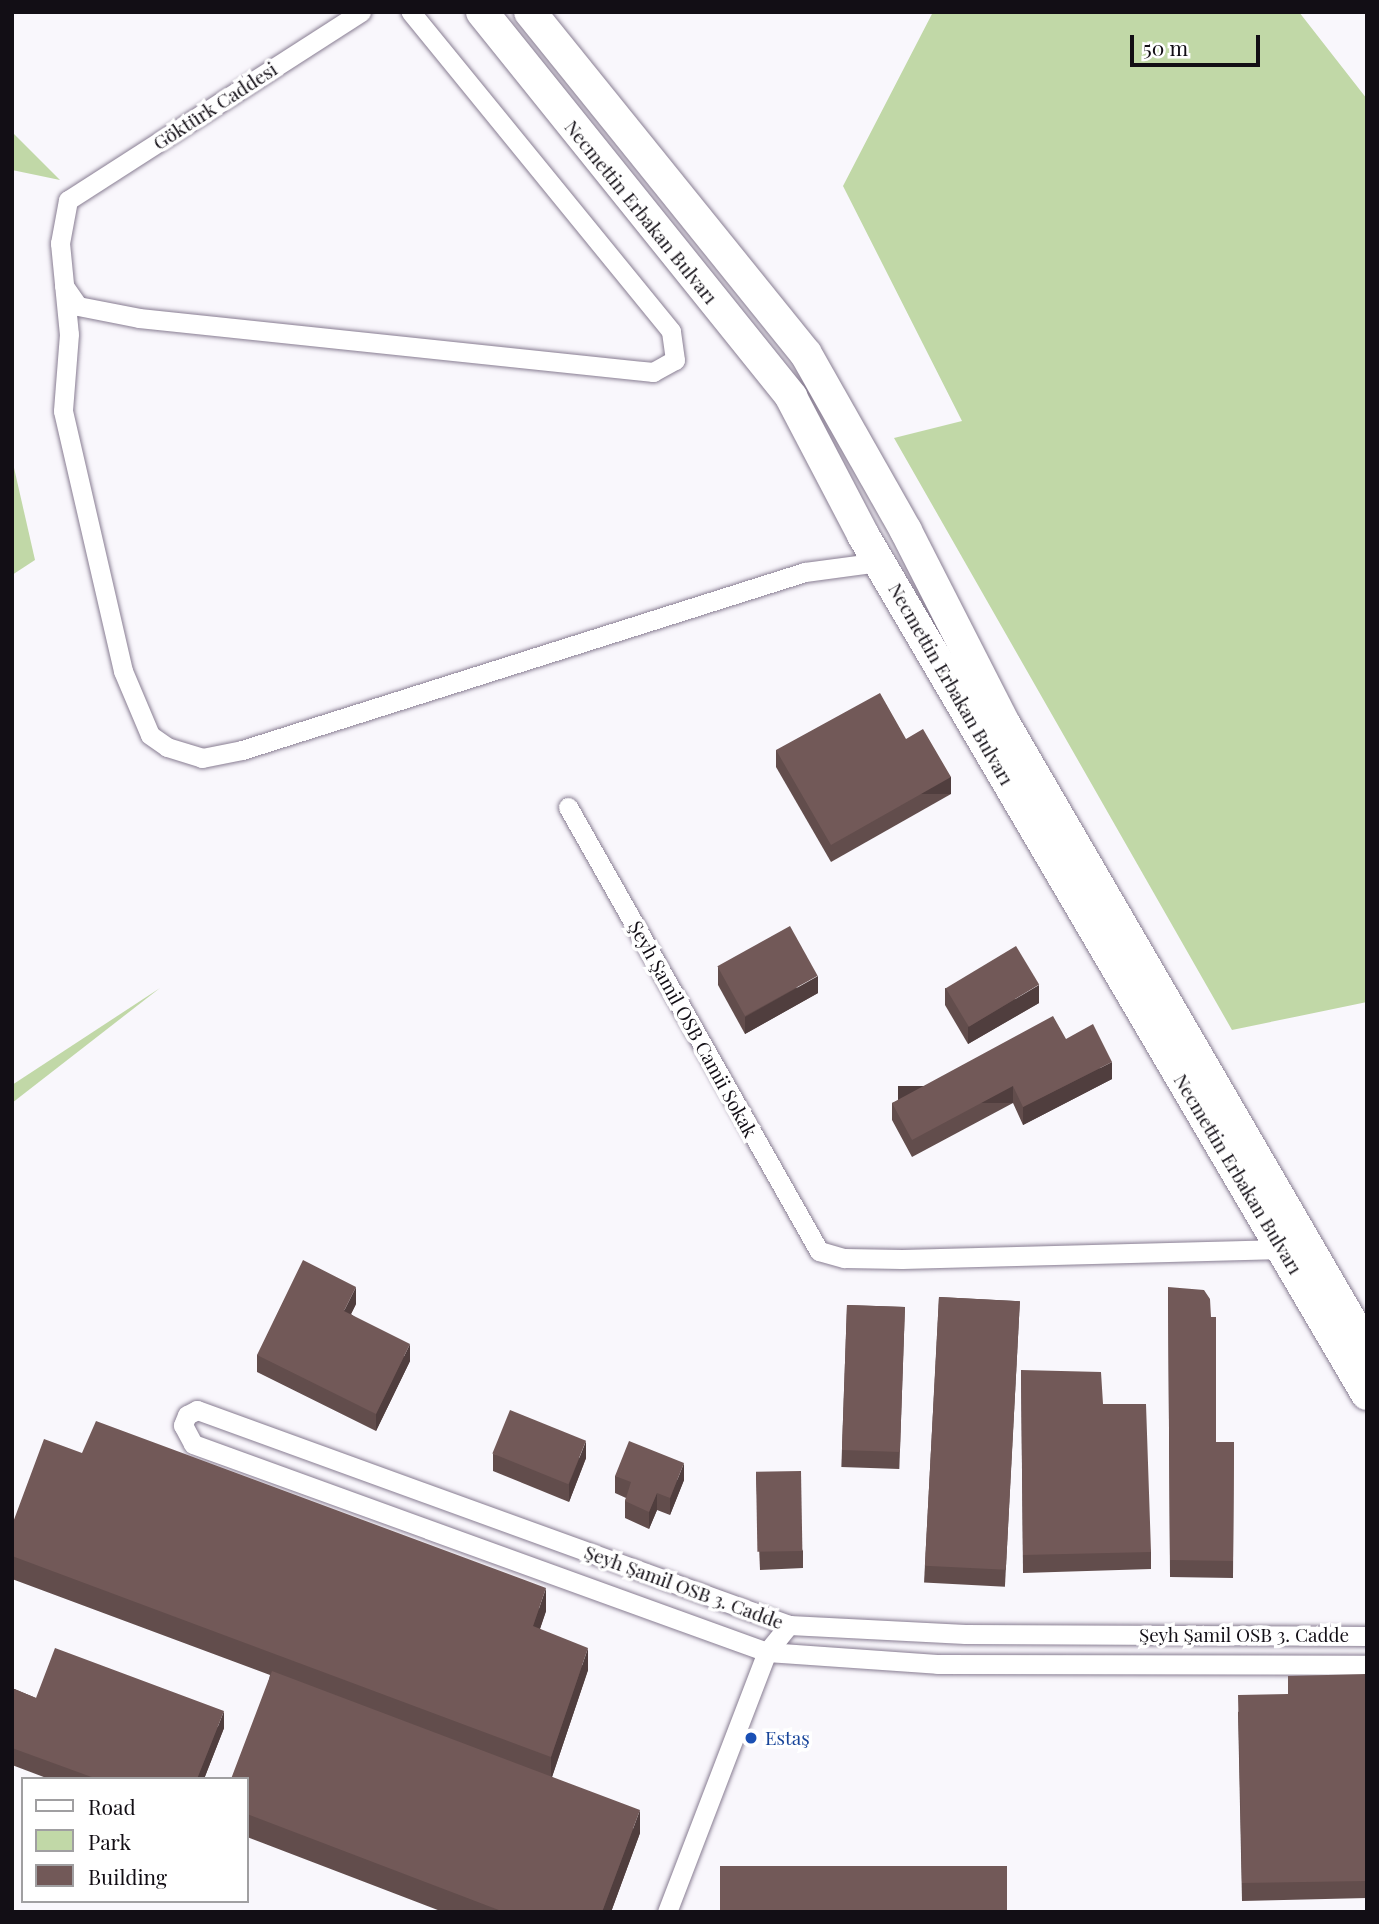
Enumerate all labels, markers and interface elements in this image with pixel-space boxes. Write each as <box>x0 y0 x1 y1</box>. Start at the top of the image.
scale bar <box>1134 21 1264 65</box>
text: 50 m <box>1143 33 1188 61</box>
street label: Göktürk Caddesi <box>149 57 281 155</box>
street label: Necmettin Erbakan Bulvarı <box>560 116 722 308</box>
street label: Necmettin Erbakan Bulvarı <box>884 579 1018 789</box>
street label: Şeyh Şamil OSB Camii Sokak <box>624 917 762 1141</box>
street label: Necmettin Erbakan Bulvarı <box>1169 1070 1307 1278</box>
street label: Şeyh Şamil OSB 3. Cadde <box>581 1540 787 1634</box>
street label: Şeyh Şamil OSB 3. Cadde <box>1139 1624 1349 1646</box>
place label: Estaş <box>765 1727 810 1749</box>
marker: Estaş <box>743 1730 759 1746</box>
legend <box>21 1777 248 1903</box>
text: Road <box>88 1792 136 1820</box>
text: Park <box>88 1827 131 1855</box>
text: Building <box>88 1862 167 1890</box>

